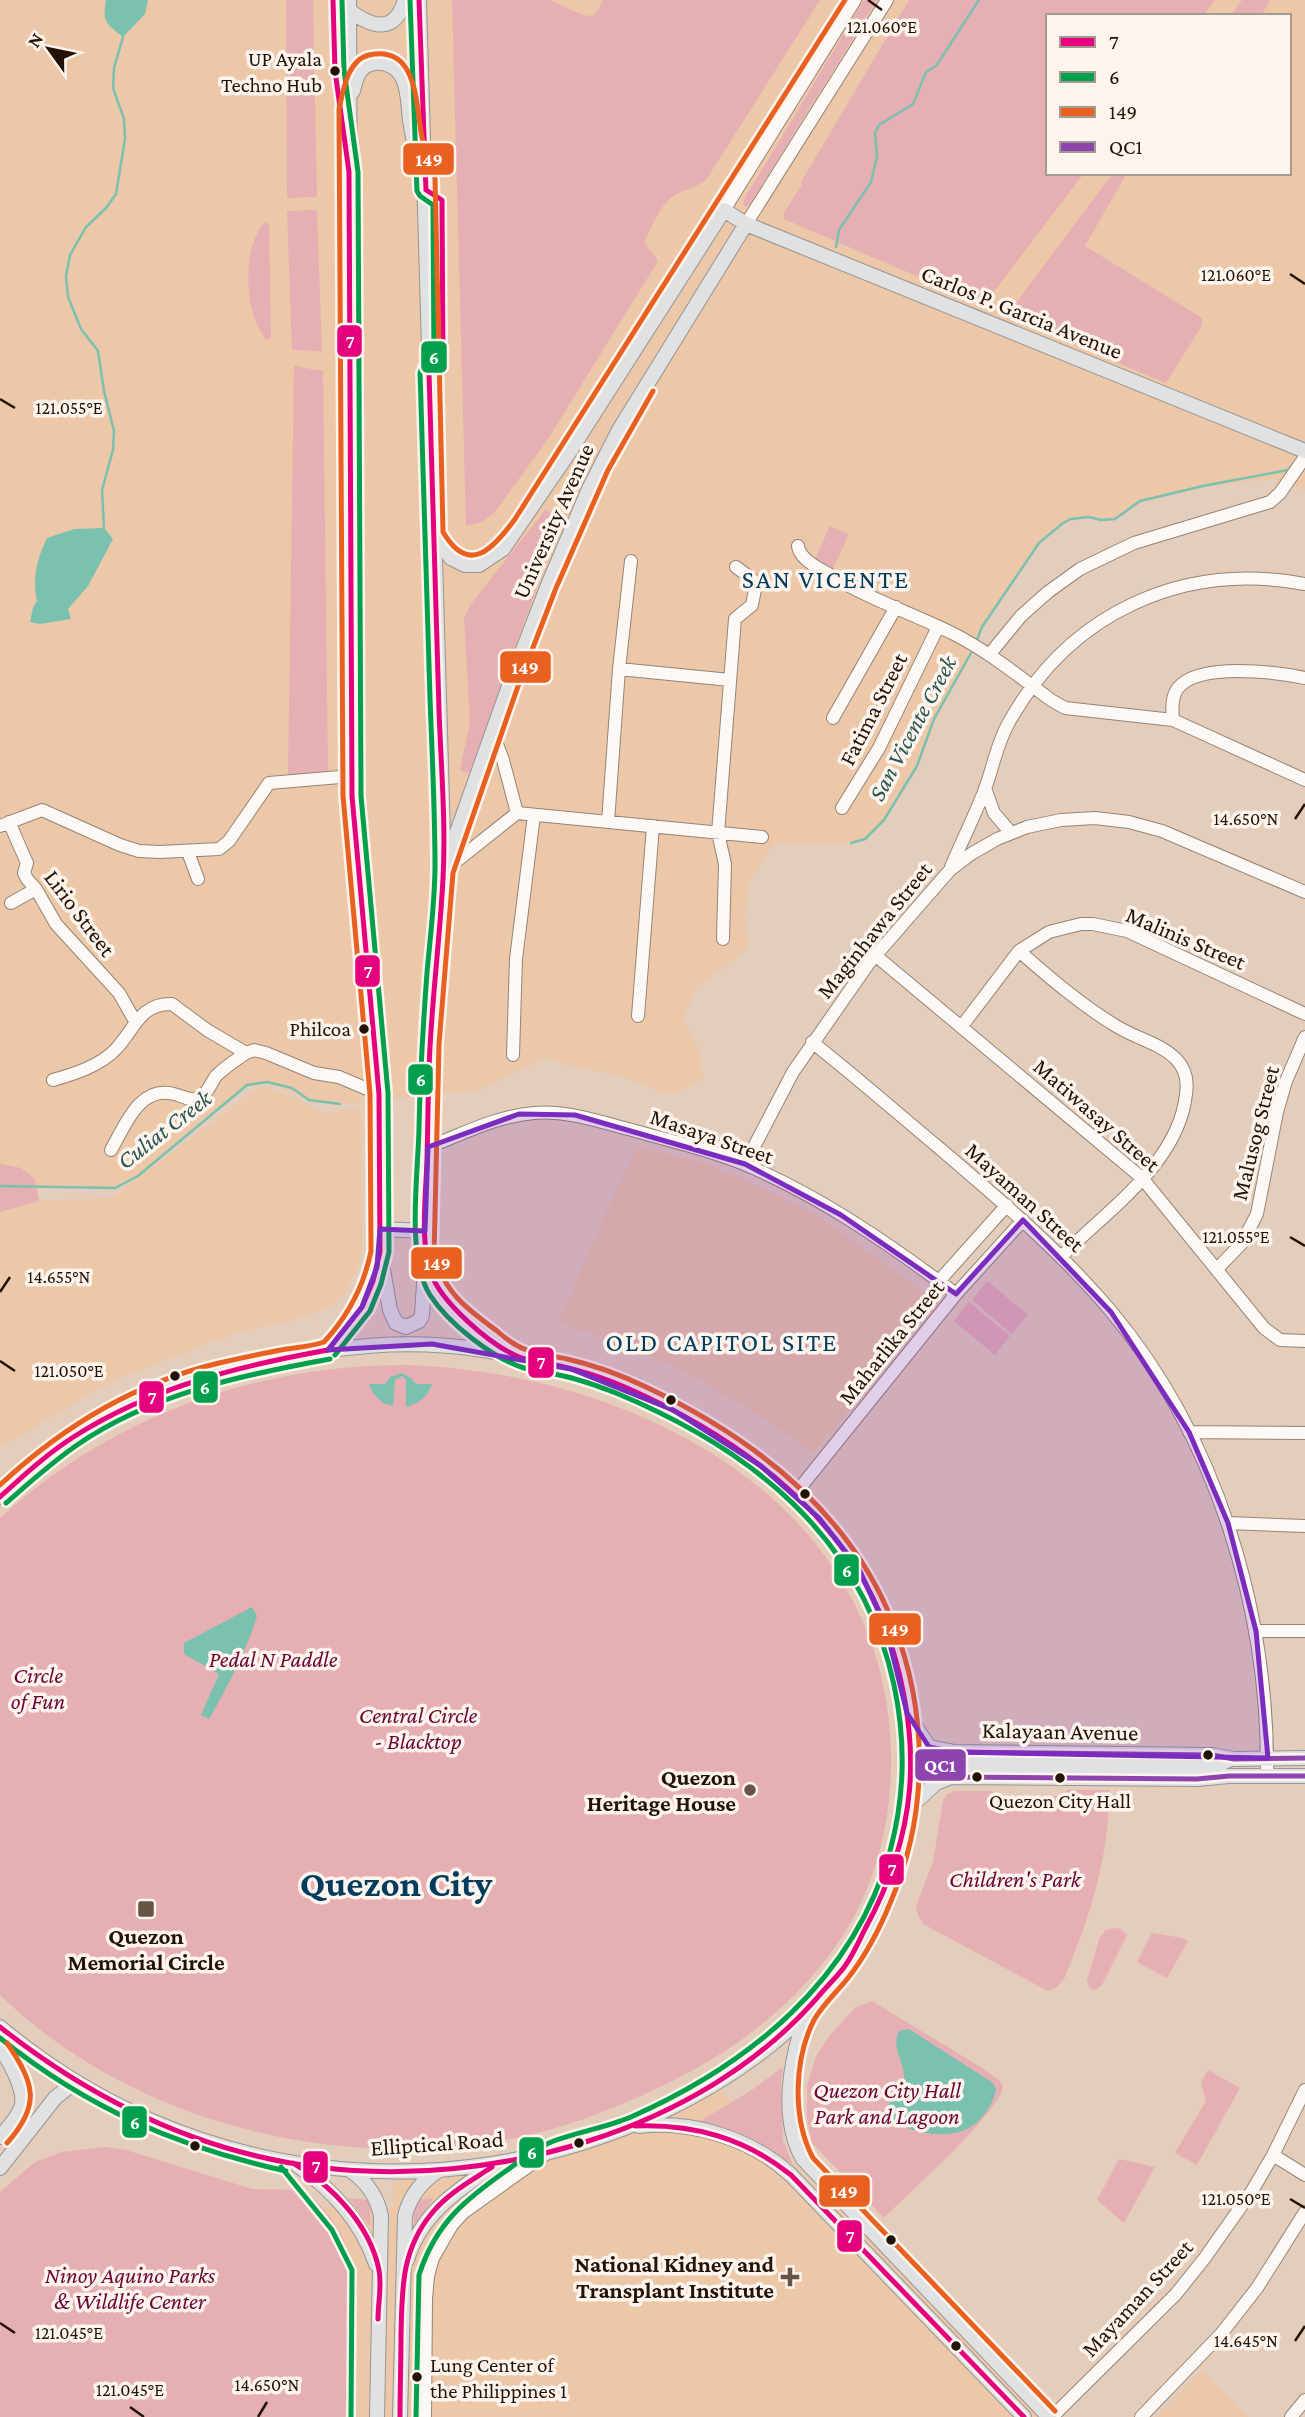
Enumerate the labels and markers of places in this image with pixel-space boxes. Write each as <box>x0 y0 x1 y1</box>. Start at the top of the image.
place label: UP Ayala Techno Hub <box>221 47 322 97</box>
marker: UP Ayala Techno Hub <box>328 64 342 78</box>
place label: Philcoa <box>289 1017 351 1041</box>
marker: Philcoa <box>357 1022 371 1036</box>
unlabelled marker <box>168 1369 182 1383</box>
unlabelled marker <box>664 1393 678 1407</box>
unlabelled marker <box>798 1487 812 1501</box>
unlabelled marker <box>1201 1748 1215 1762</box>
place label: Quezon Heritage House <box>587 1764 736 1816</box>
unlabelled marker <box>970 1770 984 1784</box>
marker: Quezon City Hall <box>1053 1771 1067 1785</box>
marker: Quezon Heritage House <box>742 1782 758 1798</box>
place label: Quezon City Hall <box>989 1789 1131 1813</box>
marker: Quezon Memorial Circle <box>136 1899 156 1919</box>
place label: Quezon Memorial Circle <box>67 1923 225 1975</box>
unlabelled marker <box>572 2136 586 2150</box>
unlabelled marker <box>188 2139 202 2153</box>
unlabelled marker <box>884 2233 898 2247</box>
place label: National Kidney and Transplant Institute <box>575 2251 774 2303</box>
marker: National Kidney and Transplant Institute <box>780 2267 800 2287</box>
unlabelled marker <box>949 2339 963 2353</box>
place label: Lung Center of the Philippines 1 <box>430 2353 567 2403</box>
marker: Lung Center of the Philippines 1 <box>410 2370 424 2384</box>

